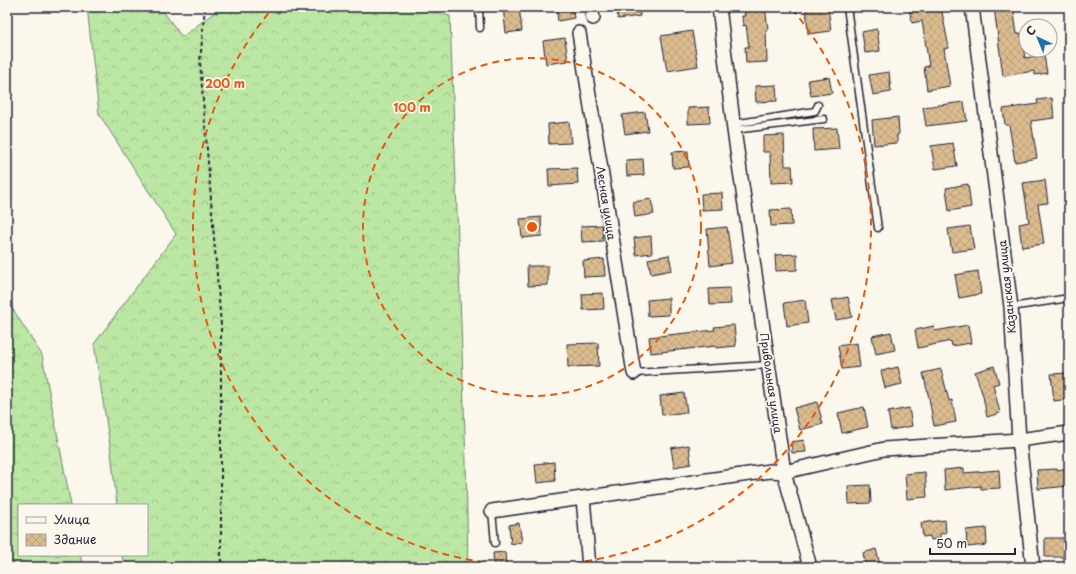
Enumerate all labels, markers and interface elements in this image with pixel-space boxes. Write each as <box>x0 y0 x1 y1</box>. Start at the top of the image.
north arrow <box>1018 18 1058 58</box>
text: С <box>1022 21 1040 39</box>
text: 200 m <box>205 74 245 92</box>
text: 100 m <box>393 98 431 116</box>
street label: Лесная улица <box>592 165 621 241</box>
centre of rings <box>525 220 539 234</box>
street label: Казанская улица <box>993 239 1020 335</box>
street label: Привольная улица <box>756 332 787 434</box>
legend <box>18 504 148 556</box>
text: Улица <box>54 510 90 528</box>
text: Здание <box>54 530 96 548</box>
scale bar <box>930 530 1015 556</box>
text: 50 m <box>936 534 967 552</box>

